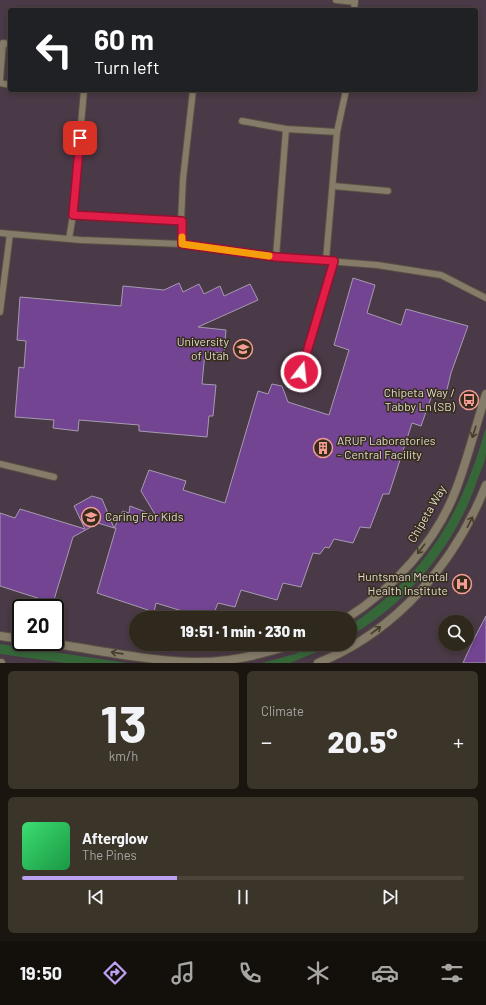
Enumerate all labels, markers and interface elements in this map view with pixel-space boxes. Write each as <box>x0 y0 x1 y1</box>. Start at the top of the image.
text: 60 m <box>94 22 154 56</box>
icon: left <box>28 24 80 76</box>
text: Turn left <box>94 56 160 78</box>
pin <box>63 121 97 155</box>
icon: arrive <box>69 127 91 149</box>
place label: University of Utah <box>177 334 229 362</box>
school or university icon: University of Utah <box>232 338 254 360</box>
position arrow <box>280 351 322 393</box>
place label: Chipeta Way / Tabby Ln (SB) <box>384 385 456 413</box>
bus stop icon: Chipeta Way / Tabby Ln (SB) <box>458 389 480 411</box>
one-way arrow <box>470 425 477 438</box>
place label: ARUP Laboratories - Central Facility <box>337 433 436 461</box>
building icon: ARUP Laboratories - Central Facility <box>312 437 334 459</box>
street label: Chipeta Way <box>404 482 448 545</box>
school or university icon: Caring For Kids <box>80 506 102 528</box>
place label: Caring For Kids <box>105 509 184 523</box>
one-way arrow <box>466 516 474 528</box>
one-way arrow <box>417 544 425 555</box>
place label: Huntsman Mental Health Institute <box>357 569 448 597</box>
hospital icon: Huntsman Mental Health Institute <box>451 573 473 595</box>
speed limit sign: 20 <box>12 599 64 651</box>
map controls <box>438 615 474 651</box>
button: search <box>438 615 474 651</box>
text: 19:51 · 1 min · 230 m <box>180 622 306 640</box>
one-way arrow <box>371 626 382 634</box>
one-way arrow <box>111 649 124 657</box>
text: 13 <box>100 691 147 753</box>
text: Climate <box>261 703 304 719</box>
text: 20.5° <box>328 723 397 759</box>
text: − <box>261 728 272 754</box>
text: + <box>453 728 464 754</box>
text: km/h <box>109 748 138 764</box>
text: Afterglow <box>82 829 148 847</box>
text: The Pines <box>82 847 137 863</box>
icon: previous <box>85 886 107 908</box>
icon: pause <box>232 886 254 908</box>
icon: next <box>379 886 401 908</box>
icon: directions <box>101 959 129 987</box>
icon: music <box>169 959 197 987</box>
icon: phone <box>236 959 264 987</box>
icon: climate <box>304 959 332 987</box>
icon: car <box>371 959 399 987</box>
icon: filters <box>438 959 466 987</box>
text: 19:50 <box>20 962 62 984</box>

